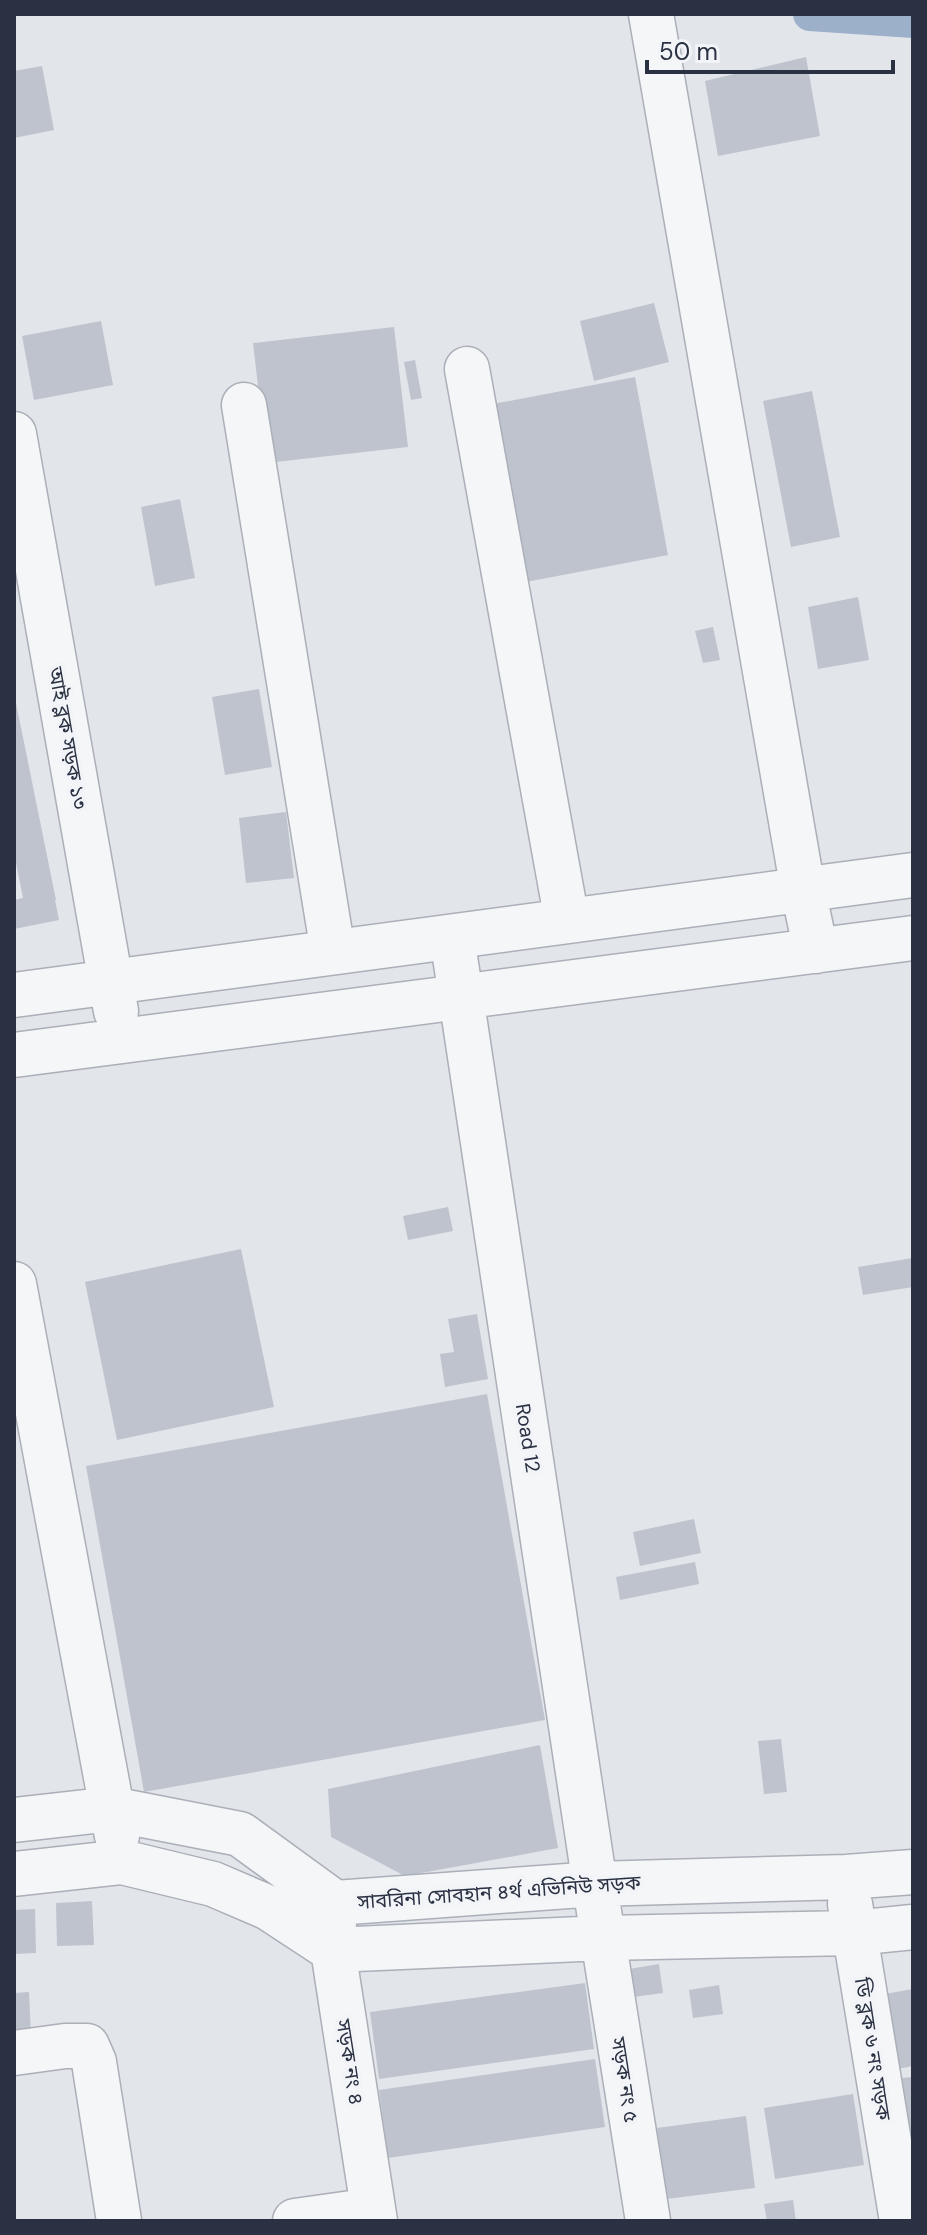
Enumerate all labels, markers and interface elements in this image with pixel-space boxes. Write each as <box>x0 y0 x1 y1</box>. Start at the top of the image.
scale bar <box>647 24 893 74</box>
text: 50 m <box>659 36 718 67</box>
street label: আই ব্লক সড়ক ১৩ <box>43 664 93 811</box>
street label: Road 12 <box>510 1402 546 1474</box>
street label: সাবরিনা সোবহান ৪র্থ এভিনিউ সড়ক <box>356 1869 642 1915</box>
street label: ডি ব্লক ৬ নং সড়ক <box>849 1975 897 2123</box>
street label: সড়ক নং ৪ <box>330 2016 370 2107</box>
street label: সড়ক নং ৫ <box>605 2034 645 2125</box>

